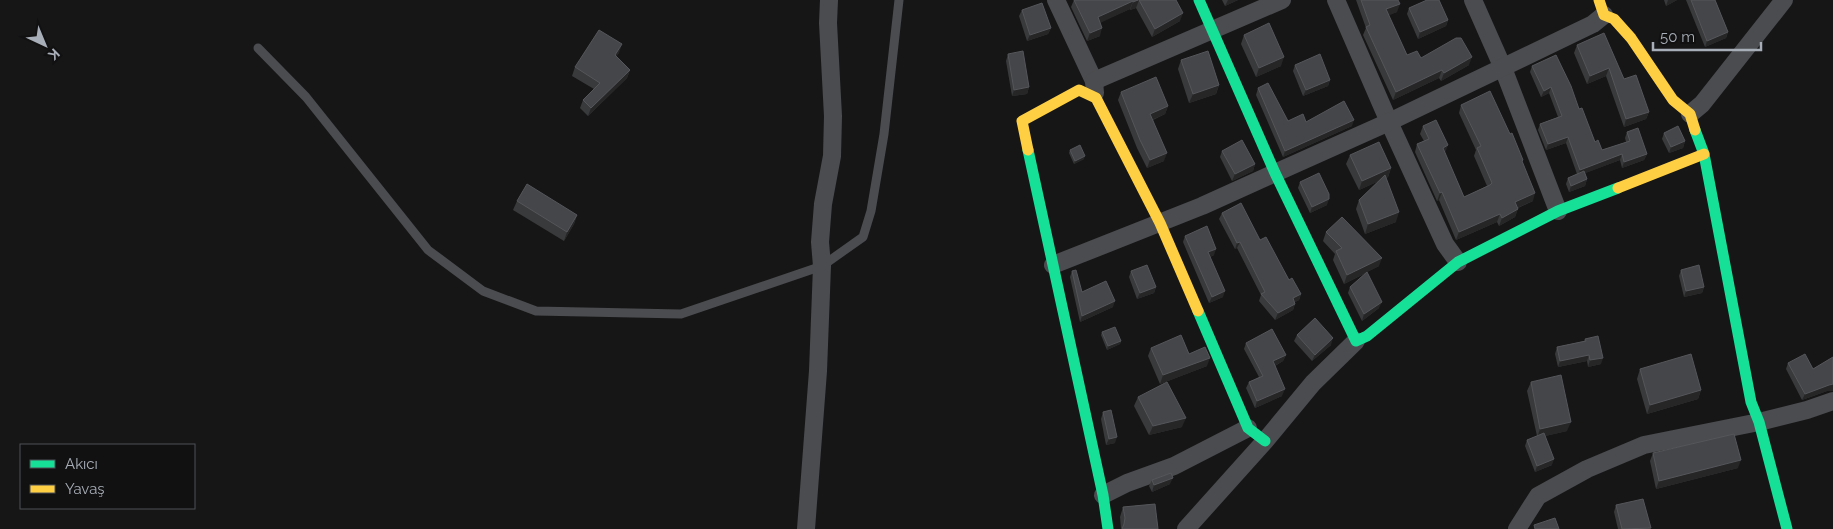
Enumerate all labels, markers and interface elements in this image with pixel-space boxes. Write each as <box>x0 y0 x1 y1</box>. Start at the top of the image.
north arrow <box>20 20 70 70</box>
scale bar <box>1653 20 1760 52</box>
text: 50 m <box>1660 28 1695 46</box>
text: K <box>45 45 63 64</box>
legend <box>20 444 195 509</box>
text: Akıcı <box>65 455 98 473</box>
text: Yavaş <box>65 480 105 498</box>

